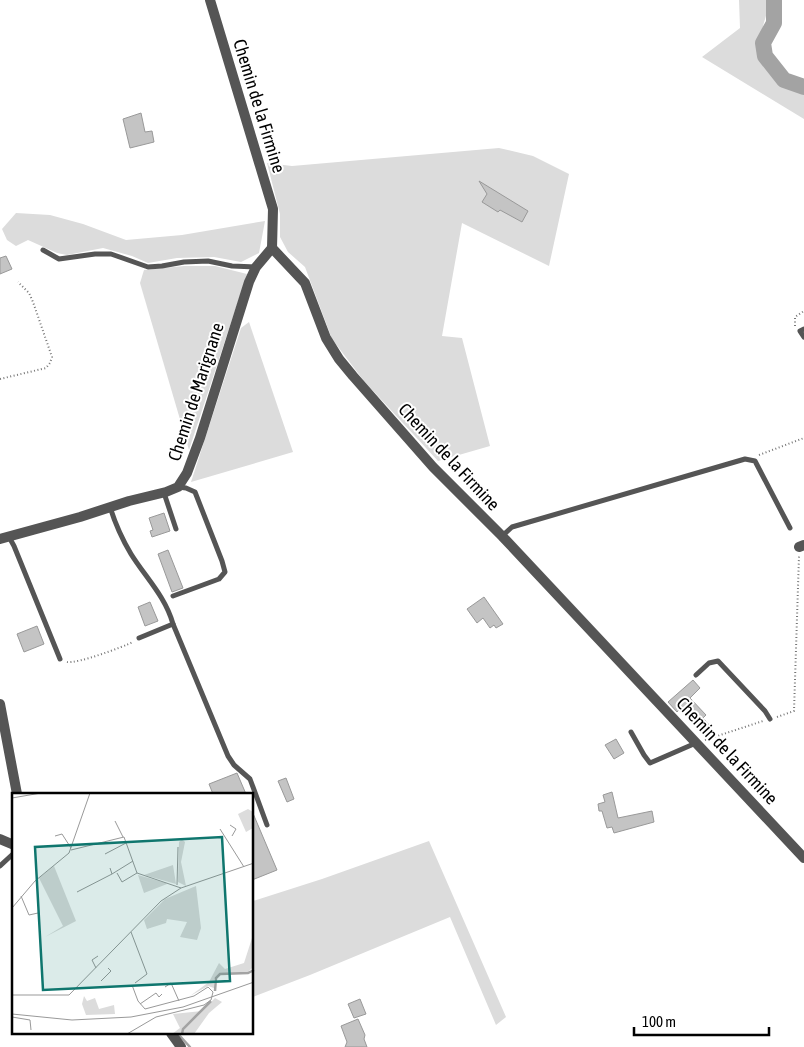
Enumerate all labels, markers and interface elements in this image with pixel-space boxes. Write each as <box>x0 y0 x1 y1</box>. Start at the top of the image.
street label: Chemin de la Firmine <box>229 36 290 175</box>
street label: Chemin de Marignane <box>163 320 228 464</box>
street label: Chemin de la Firmine <box>394 399 504 515</box>
street label: Chemin de la Firmine <box>672 693 782 809</box>
inset map <box>12 793 254 1034</box>
scale bar <box>634 1004 769 1036</box>
text: 100 m <box>642 1013 676 1030</box>

